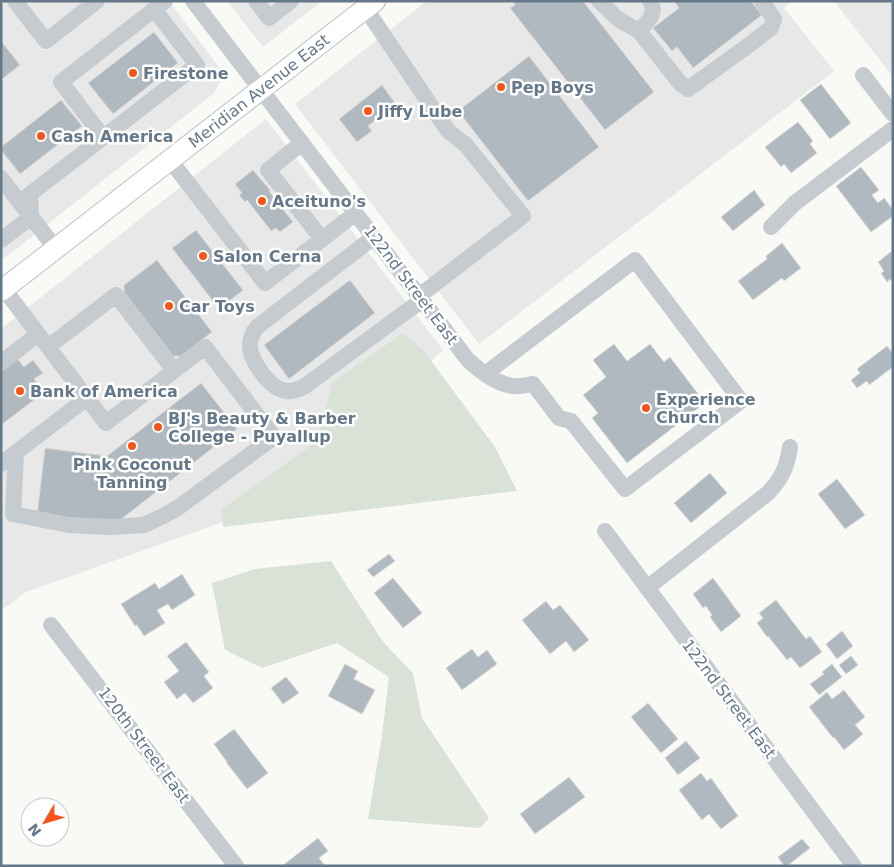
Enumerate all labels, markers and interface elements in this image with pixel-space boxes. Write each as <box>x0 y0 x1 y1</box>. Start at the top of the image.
street label: Meridian Avenue East <box>185 30 333 152</box>
place label: Firestone <box>143 64 229 83</box>
marker: Firestone <box>127 67 139 79</box>
place label: Pep Boys <box>511 78 594 97</box>
marker: Pep Boys <box>495 81 507 93</box>
place label: Jiffy Lube <box>377 102 462 121</box>
marker: Jiffy Lube <box>362 105 374 117</box>
place label: Cash America <box>51 127 174 146</box>
marker: Cash America <box>35 130 47 142</box>
place label: Aceituno's <box>272 192 366 211</box>
marker: Aceituno's <box>256 195 268 207</box>
street label: 122nd Street East <box>360 222 462 348</box>
place label: Salon Cerna <box>213 247 321 266</box>
marker: Salon Cerna <box>197 250 209 262</box>
place label: Car Toys <box>179 297 255 316</box>
marker: Car Toys <box>163 300 175 312</box>
place label: Bank of America <box>30 382 178 401</box>
marker: Bank of America <box>14 385 26 397</box>
place label: Experience Church <box>656 390 756 427</box>
marker: Experience Church <box>640 402 652 414</box>
place label: BJ's Beauty & Barber College - Puyallup <box>168 409 356 446</box>
marker: BJ's Beauty & Barber College - Puyallup <box>152 421 164 433</box>
marker: Pink Coconut Tanning <box>126 440 138 452</box>
place label: Pink Coconut Tanning <box>73 455 192 492</box>
street label: 122nd Street East <box>678 636 780 762</box>
street label: 120th Street East <box>94 683 194 807</box>
north arrow <box>20 797 70 847</box>
text: N <box>25 820 45 840</box>

